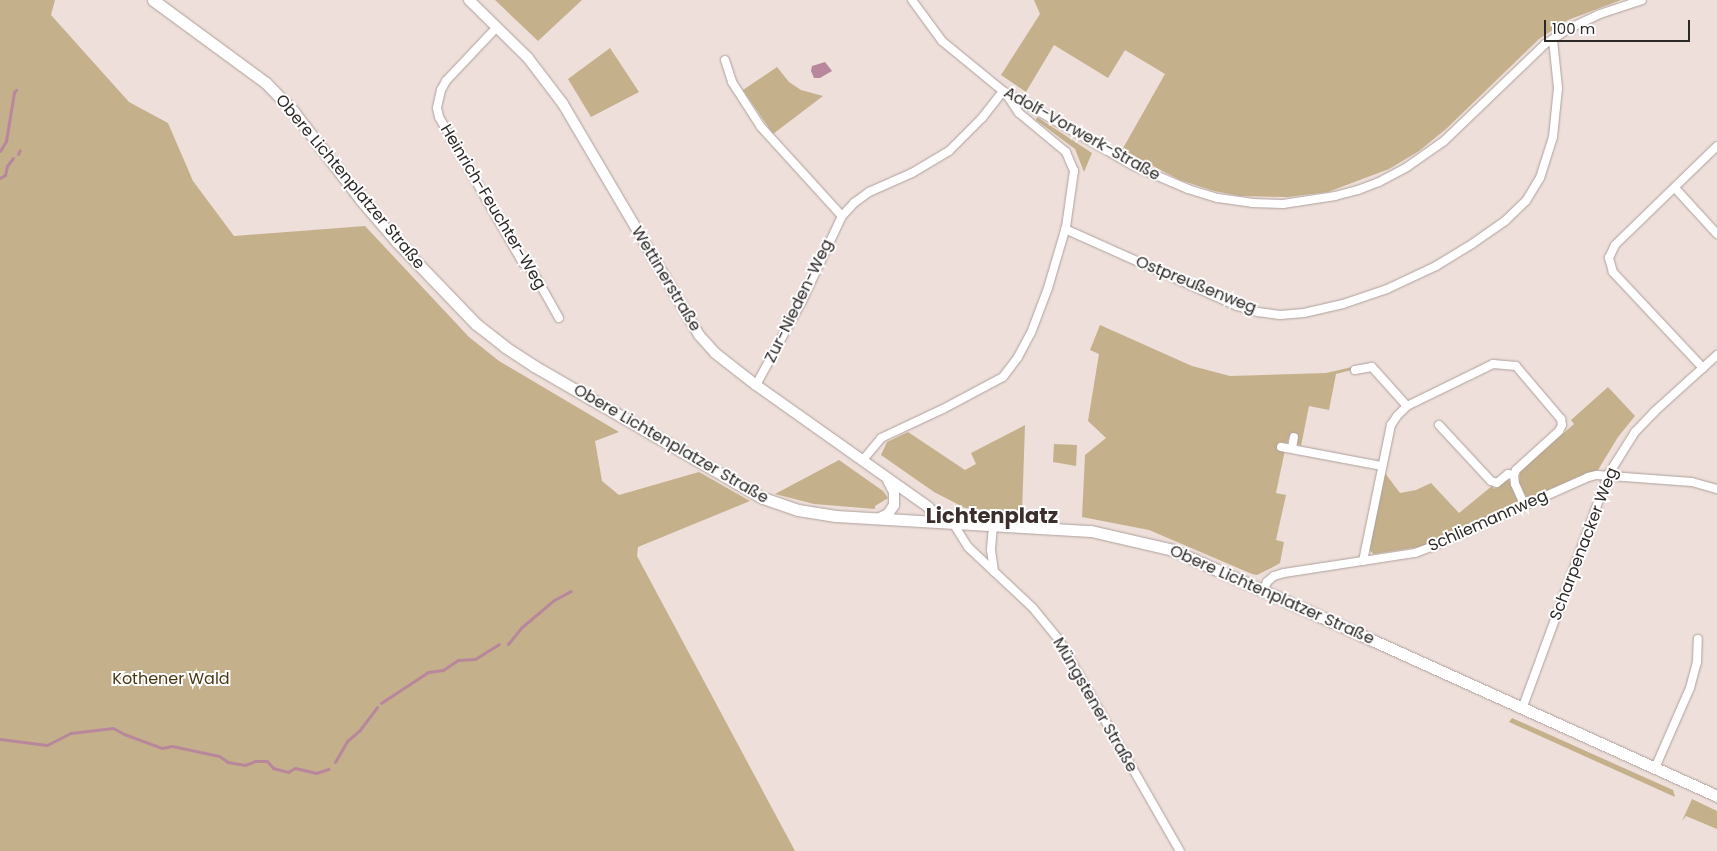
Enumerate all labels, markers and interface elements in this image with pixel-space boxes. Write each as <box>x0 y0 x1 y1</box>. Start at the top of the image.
scale bar <box>1547 10 1693 42</box>
text: 100 m <box>1552 18 1595 39</box>
street label: Adolf-Vorwerk-Straße <box>1000 83 1164 185</box>
street label: Obere Lichtenplatzer Straße <box>271 91 429 273</box>
street label: Heinrich-Feuchter-Weg <box>436 121 550 293</box>
street label: Wettinerstraße <box>627 223 705 335</box>
street label: Zur-Nieden-Weg <box>761 236 837 366</box>
street label: Ostpreußenweg <box>1133 252 1259 318</box>
street label: Obere Lichtenplatzer Straße <box>570 380 772 508</box>
street label: Scharpenacker Weg <box>1546 465 1622 623</box>
street label: Schliemannweg <box>1425 486 1551 556</box>
district label: Lichtenplatz <box>926 503 1058 529</box>
street label: Obere Lichtenplatzer Straße <box>1167 541 1377 649</box>
street label: Müngstener Straße <box>1049 634 1141 776</box>
park label: Kothener Wald <box>112 669 230 689</box>

